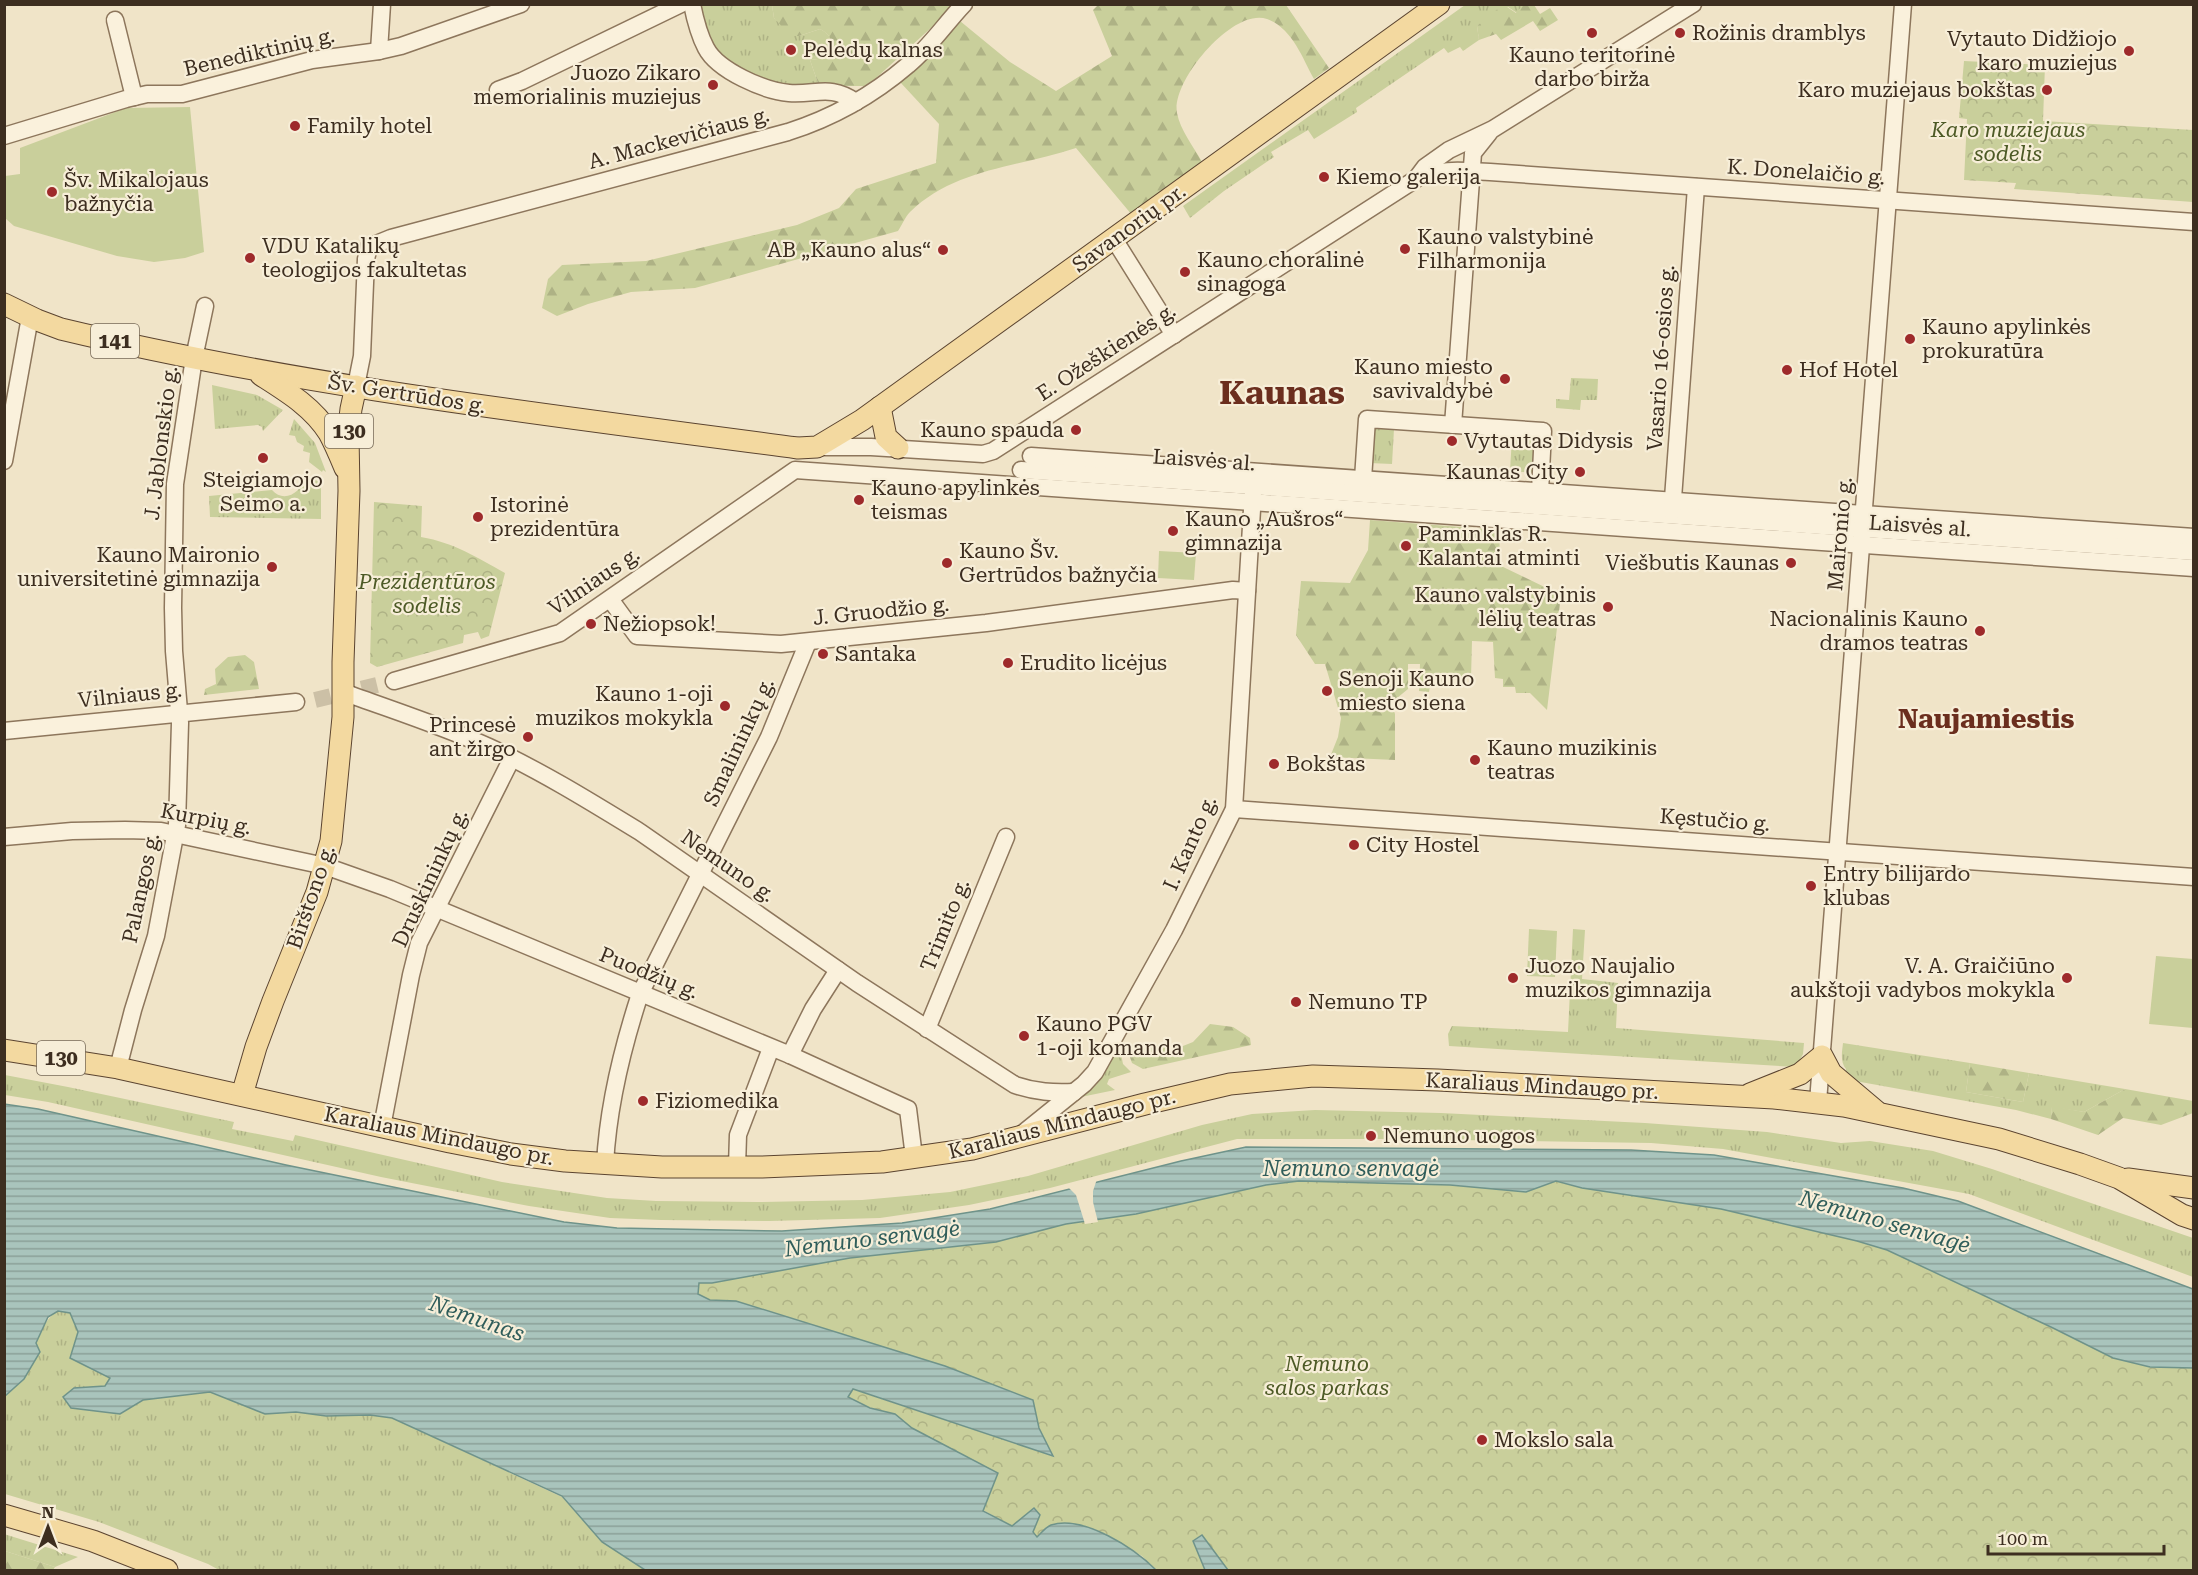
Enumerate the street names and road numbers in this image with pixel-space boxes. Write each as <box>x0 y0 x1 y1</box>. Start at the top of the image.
street label: Benediktinių g. <box>181 23 337 81</box>
street label: A. Mackevičiaus g. <box>586 102 772 174</box>
street label: K. Donelaičio g. <box>1726 155 1886 189</box>
street label: Savanorių pr. <box>1068 179 1190 277</box>
street label: Vasario 16-osios g. <box>1643 264 1679 452</box>
street label: E. Ožeškienės g. <box>1032 298 1180 406</box>
road number: 141 <box>91 324 139 358</box>
street label: J. Jablonskio g. <box>140 365 182 521</box>
street label: Šv. Gertrūdos g. <box>327 369 488 418</box>
road number: 130 <box>325 414 373 448</box>
street label: Laisvės al. <box>1152 444 1256 476</box>
street label: Maironio g. <box>1823 476 1857 592</box>
street label: Laisvės al. <box>1868 510 1972 542</box>
street label: Vilniaus g. <box>544 542 644 620</box>
street label: J. Gruodžio g. <box>812 592 950 630</box>
street label: Smalininkų g. <box>699 674 779 810</box>
street label: Vilniaus g. <box>77 678 183 712</box>
street label: I. Kanto g. <box>1158 792 1222 894</box>
street label: Kurpių g. <box>159 798 253 840</box>
street label: Kęstučio g. <box>1659 804 1771 836</box>
street label: Druskininkų g. <box>388 805 472 951</box>
street label: Nemuno g. <box>677 825 779 907</box>
street label: Palangos g. <box>118 831 164 945</box>
street label: Birštono g. <box>282 842 340 952</box>
street label: Trimito g. <box>916 875 974 975</box>
street label: Puodžių g. <box>596 942 702 1004</box>
road number: 130 <box>37 1041 85 1075</box>
street label: Karaliaus Mindaugo pr. <box>1425 1068 1659 1104</box>
street label: Karaliaus Mindaugo pr. <box>946 1084 1178 1164</box>
street label: Karaliaus Mindaugo pr. <box>322 1102 556 1170</box>

